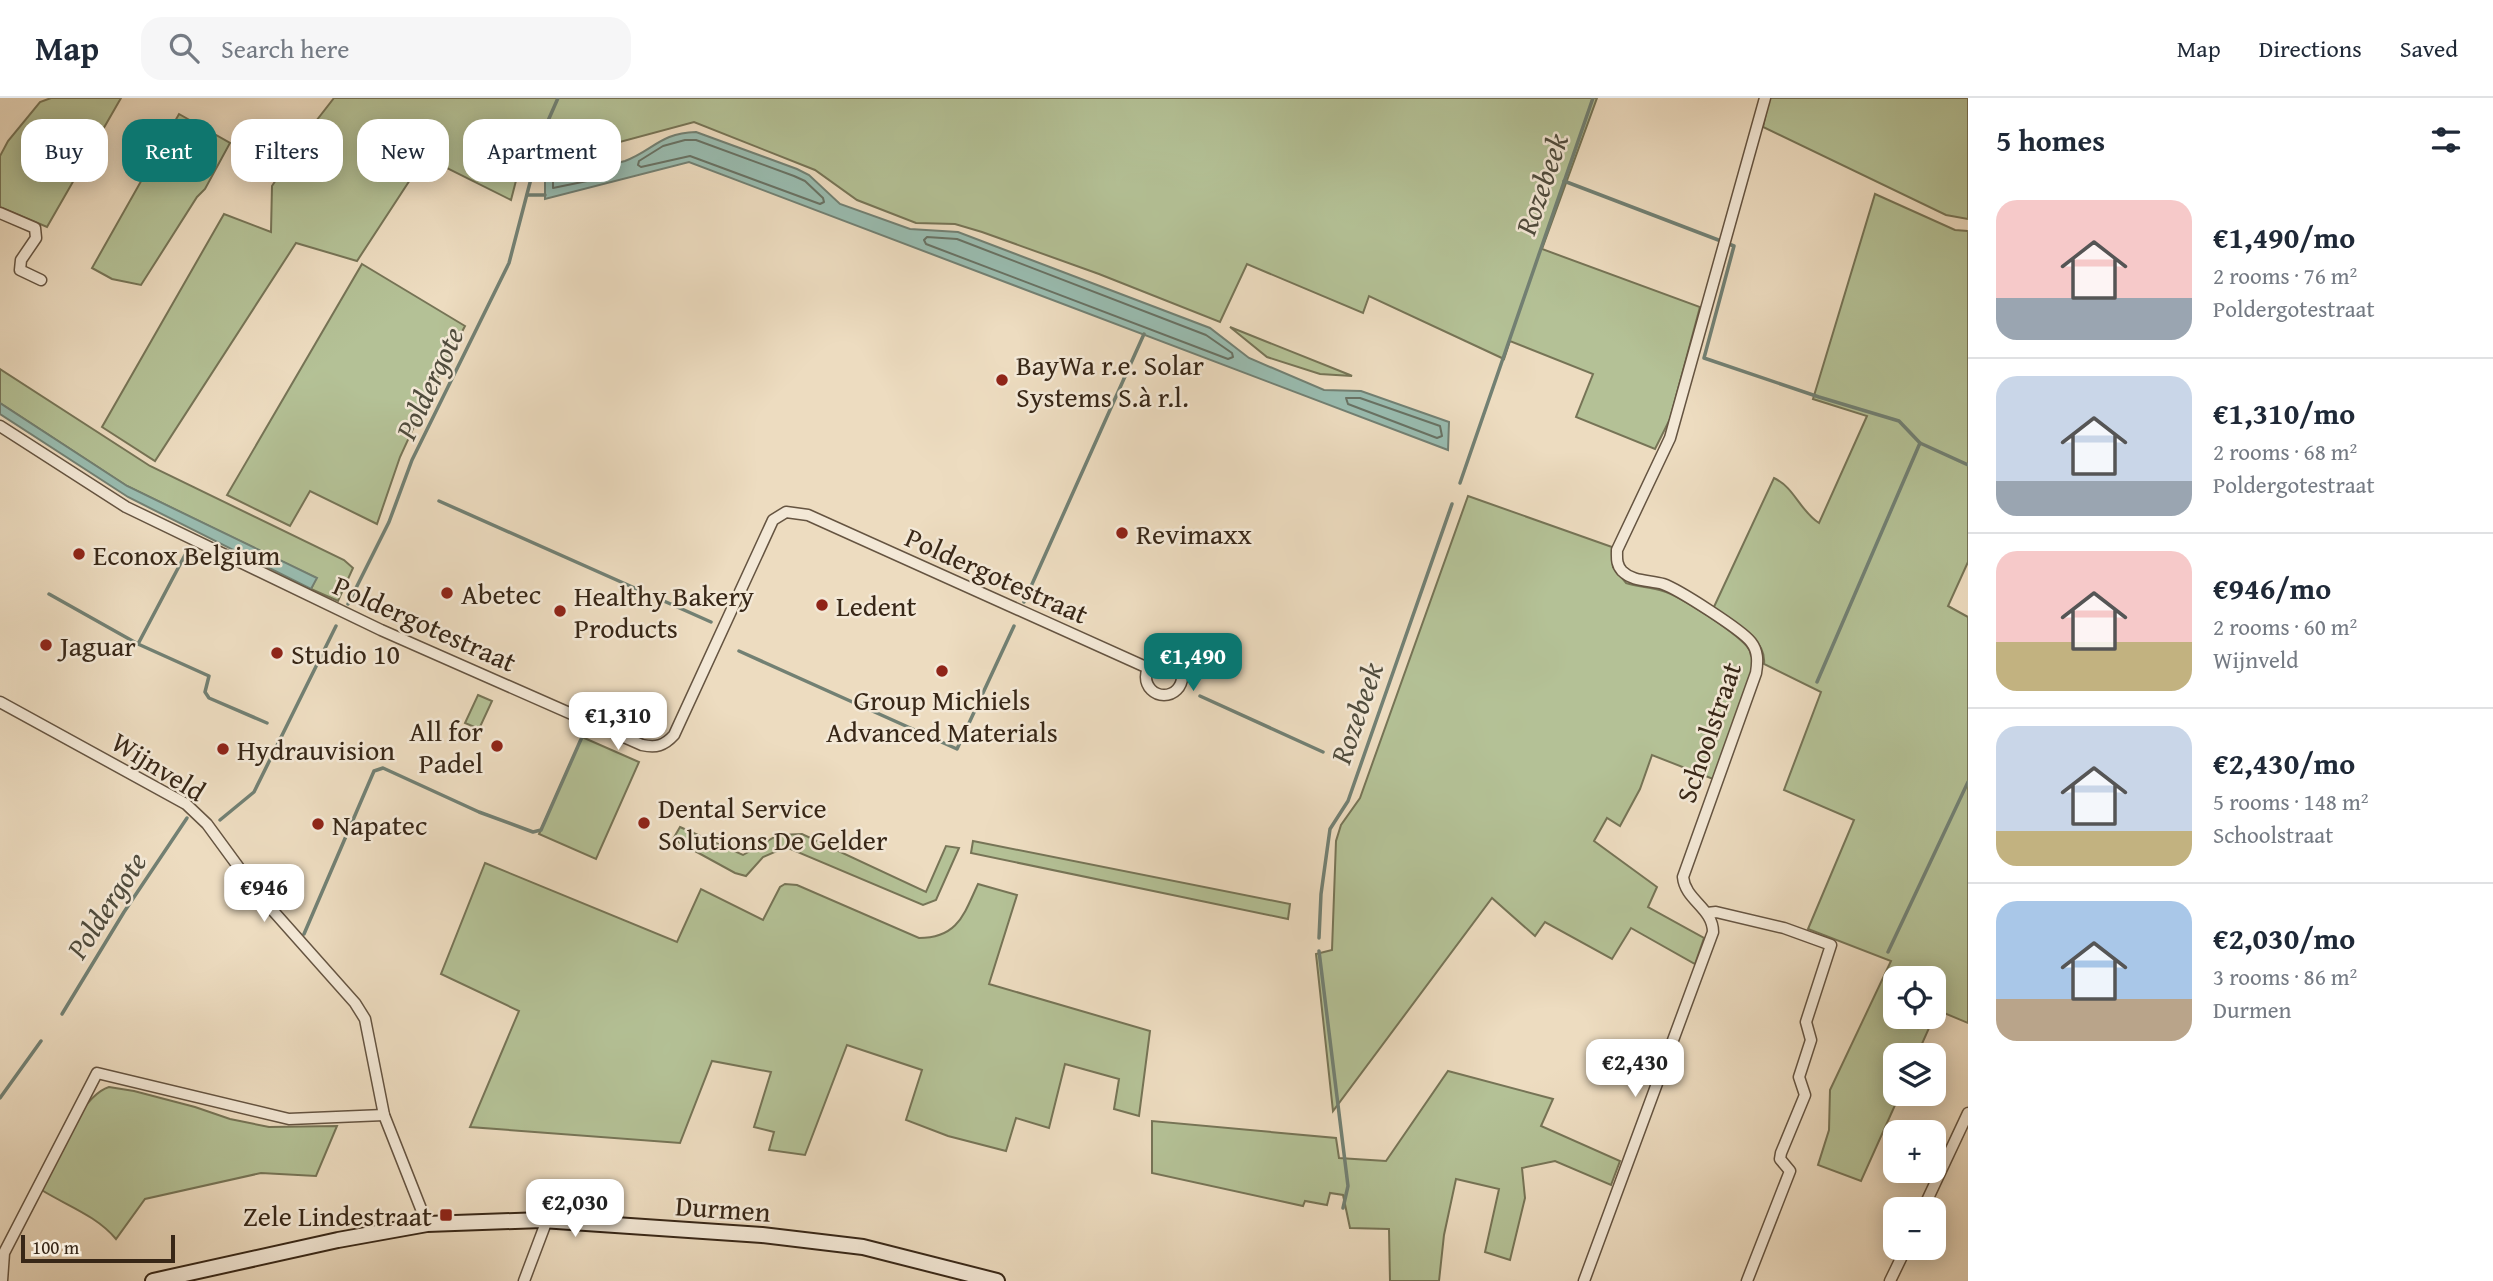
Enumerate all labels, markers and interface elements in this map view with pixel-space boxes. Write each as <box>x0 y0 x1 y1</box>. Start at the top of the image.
search box <box>141 17 631 80</box>
text: Map <box>35 24 99 72</box>
icon: search <box>165 29 203 67</box>
text: Search here <box>221 29 349 68</box>
text: Map <box>2177 31 2221 66</box>
text: Directions <box>2259 31 2362 66</box>
text: Saved <box>2400 31 2458 66</box>
text: 5 homes <box>1996 118 2105 162</box>
chip: Buy <box>21 119 108 182</box>
chip: Rent <box>122 119 217 182</box>
chip: Filters <box>231 119 343 182</box>
chip: New <box>357 119 449 182</box>
chip: Apartment <box>463 119 621 182</box>
icon: filters <box>2427 121 2465 159</box>
water label: Rozebeek <box>1503 127 1579 242</box>
text: €1,490/mo <box>2213 215 2355 259</box>
icon: home <box>2052 228 2136 312</box>
text: 2 rooms · 76 m² <box>2213 259 2357 292</box>
text: Poldergotestraat <box>2213 292 2375 325</box>
water label: Poldergote <box>383 319 474 448</box>
place label: BayWa r.e. Solar Systems S.à r.l. <box>1016 344 1205 417</box>
marker: BayWa r.e. Solar Systems S.à r.l. <box>994 372 1010 388</box>
text: €1,310/mo <box>2213 391 2355 435</box>
icon: home <box>2052 404 2136 488</box>
text: 2 rooms · 68 m² <box>2213 435 2357 468</box>
text: Poldergotestraat <box>2213 468 2375 501</box>
place label: Revimaxx <box>1136 513 1252 554</box>
street label: Poldergotestraat <box>899 516 1095 634</box>
marker: Revimaxx <box>1114 525 1130 541</box>
place label: Econox Belgium <box>93 534 281 575</box>
marker: Econox Belgium <box>71 546 87 562</box>
street label: Poldergotestraat <box>327 564 523 682</box>
text: €946/mo <box>2213 566 2331 610</box>
place label: Abetec <box>461 573 541 614</box>
place label: Healthy Bakery Products <box>574 575 754 648</box>
icon: home <box>2052 579 2136 663</box>
marker: Abetec <box>439 585 455 601</box>
place label: Ledent <box>836 585 917 626</box>
marker: Ledent <box>814 597 830 613</box>
marker: Healthy Bakery Products <box>552 603 568 619</box>
text: 2 rooms · 60 m² <box>2213 610 2357 643</box>
place label: Jaguar <box>57 625 136 666</box>
place label: Studio 10 <box>291 633 400 674</box>
pin: €1,490 <box>1136 634 1250 693</box>
marker: Jaguar <box>38 637 54 653</box>
text: €1,490 <box>1160 639 1226 672</box>
text: Wijnveld <box>2213 643 2299 676</box>
marker: Studio 10 <box>269 645 285 661</box>
water label: Rozebeek <box>1318 656 1394 771</box>
street label: Schoolstraat <box>1665 656 1751 808</box>
marker: Group Michiels Advanced Materials <box>934 663 950 679</box>
place label: Group Michiels Advanced Materials <box>826 679 1058 752</box>
pin: €1,310 <box>561 692 675 752</box>
text: €1,310 <box>585 698 651 731</box>
place label: All for Padel <box>409 710 483 783</box>
street label: Wijnveld <box>104 721 214 811</box>
place label: Hydrauvision <box>237 729 395 770</box>
marker: All for Padel <box>489 738 505 754</box>
marker: Hydrauvision <box>215 741 231 757</box>
text: €2,430/mo <box>2213 741 2355 785</box>
icon: home <box>2052 754 2136 838</box>
text: 5 rooms · 148 m² <box>2213 785 2368 818</box>
place label: Dental Service Solutions De Gelder <box>658 787 888 860</box>
place label: Napatec <box>332 804 427 845</box>
marker: Dental Service Solutions De Gelder <box>636 815 652 831</box>
marker: Napatec <box>310 816 326 832</box>
text: Schoolstraat <box>2213 818 2333 851</box>
water label: Poldergote <box>54 843 157 968</box>
pin: €946 <box>223 864 305 924</box>
text: €946 <box>240 870 288 903</box>
text: €2,030/mo <box>2213 916 2355 960</box>
icon: home <box>2052 929 2136 1013</box>
text: 3 rooms · 86 m² <box>2213 960 2357 993</box>
map controls <box>1883 966 1946 1260</box>
button: locate <box>1883 966 1946 1029</box>
text: Durmen <box>2213 993 2291 1026</box>
pin: €2,430 <box>1578 1040 1692 1099</box>
button: layers <box>1883 1043 1946 1106</box>
text: €2,430 <box>1602 1045 1668 1078</box>
button: + <box>1883 1120 1946 1183</box>
pin: €2,030 <box>518 1180 632 1239</box>
street label: Durmen <box>674 1184 772 1232</box>
text: €2,030 <box>542 1185 608 1218</box>
place label: Zele Lindestraat <box>243 1195 432 1236</box>
button: − <box>1883 1197 1946 1260</box>
marker: Zele Lindestraat <box>438 1207 454 1223</box>
scale bar <box>21 1232 175 1264</box>
text: 100 m <box>32 1233 79 1261</box>

